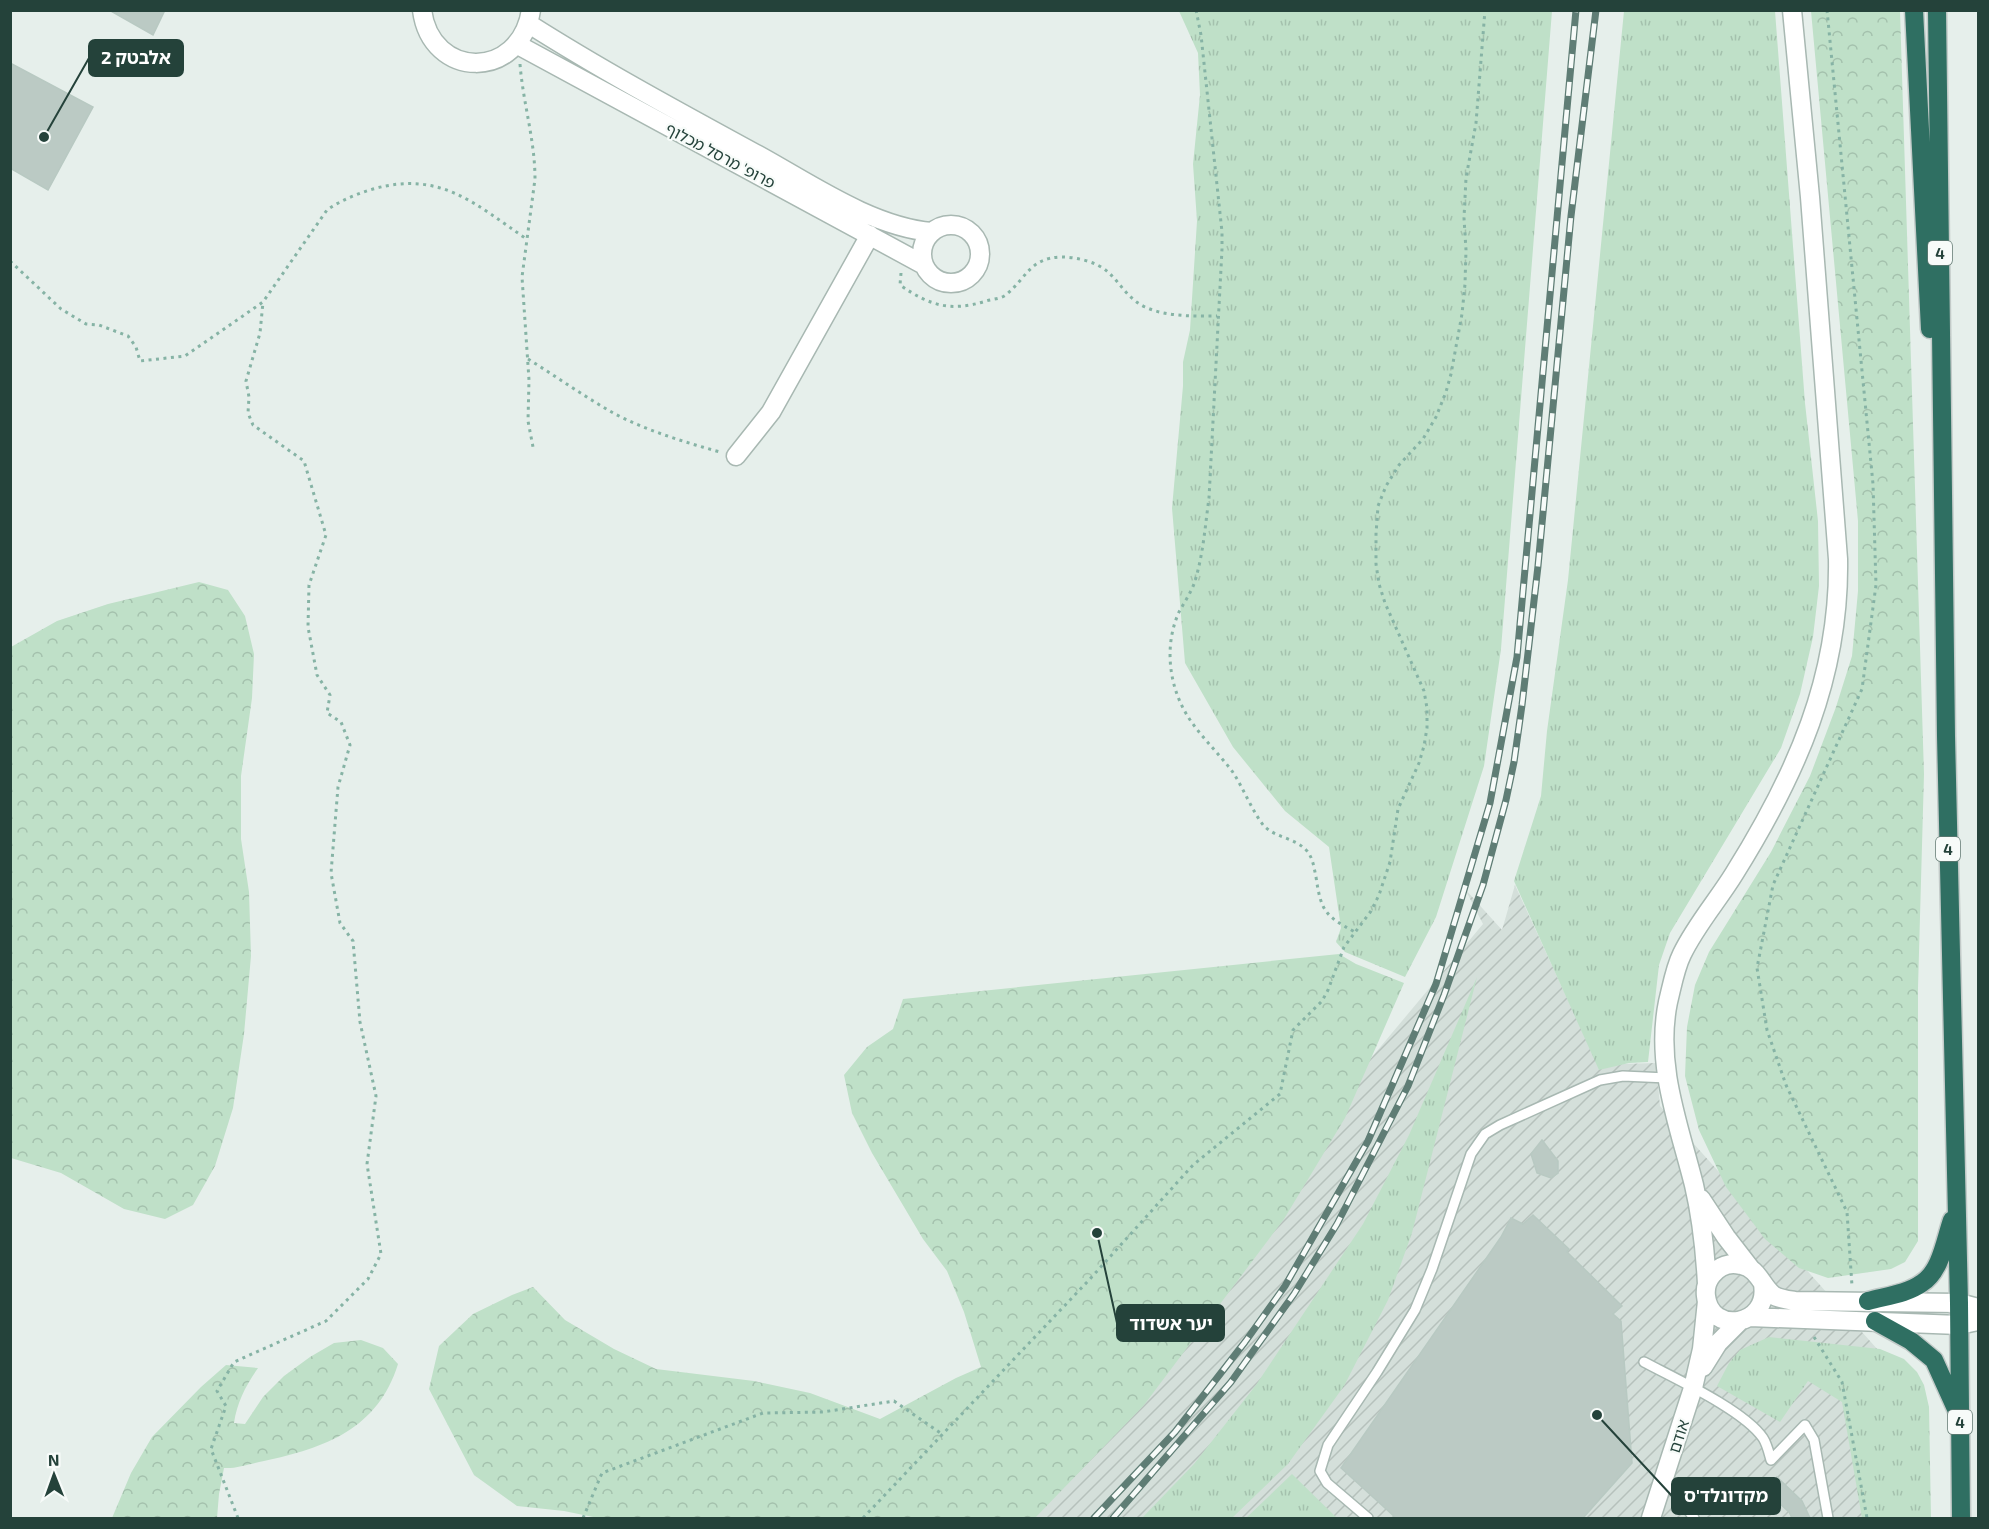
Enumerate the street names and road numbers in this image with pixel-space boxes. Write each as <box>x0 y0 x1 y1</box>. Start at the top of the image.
street label: פרופ' מרסל מכלוף <box>663 118 779 192</box>
road number: 4 <box>1928 241 1952 265</box>
road number: 4 <box>1936 837 1960 861</box>
road number: 4 <box>1948 1410 1972 1434</box>
street label: אודם <box>1664 1417 1692 1455</box>

